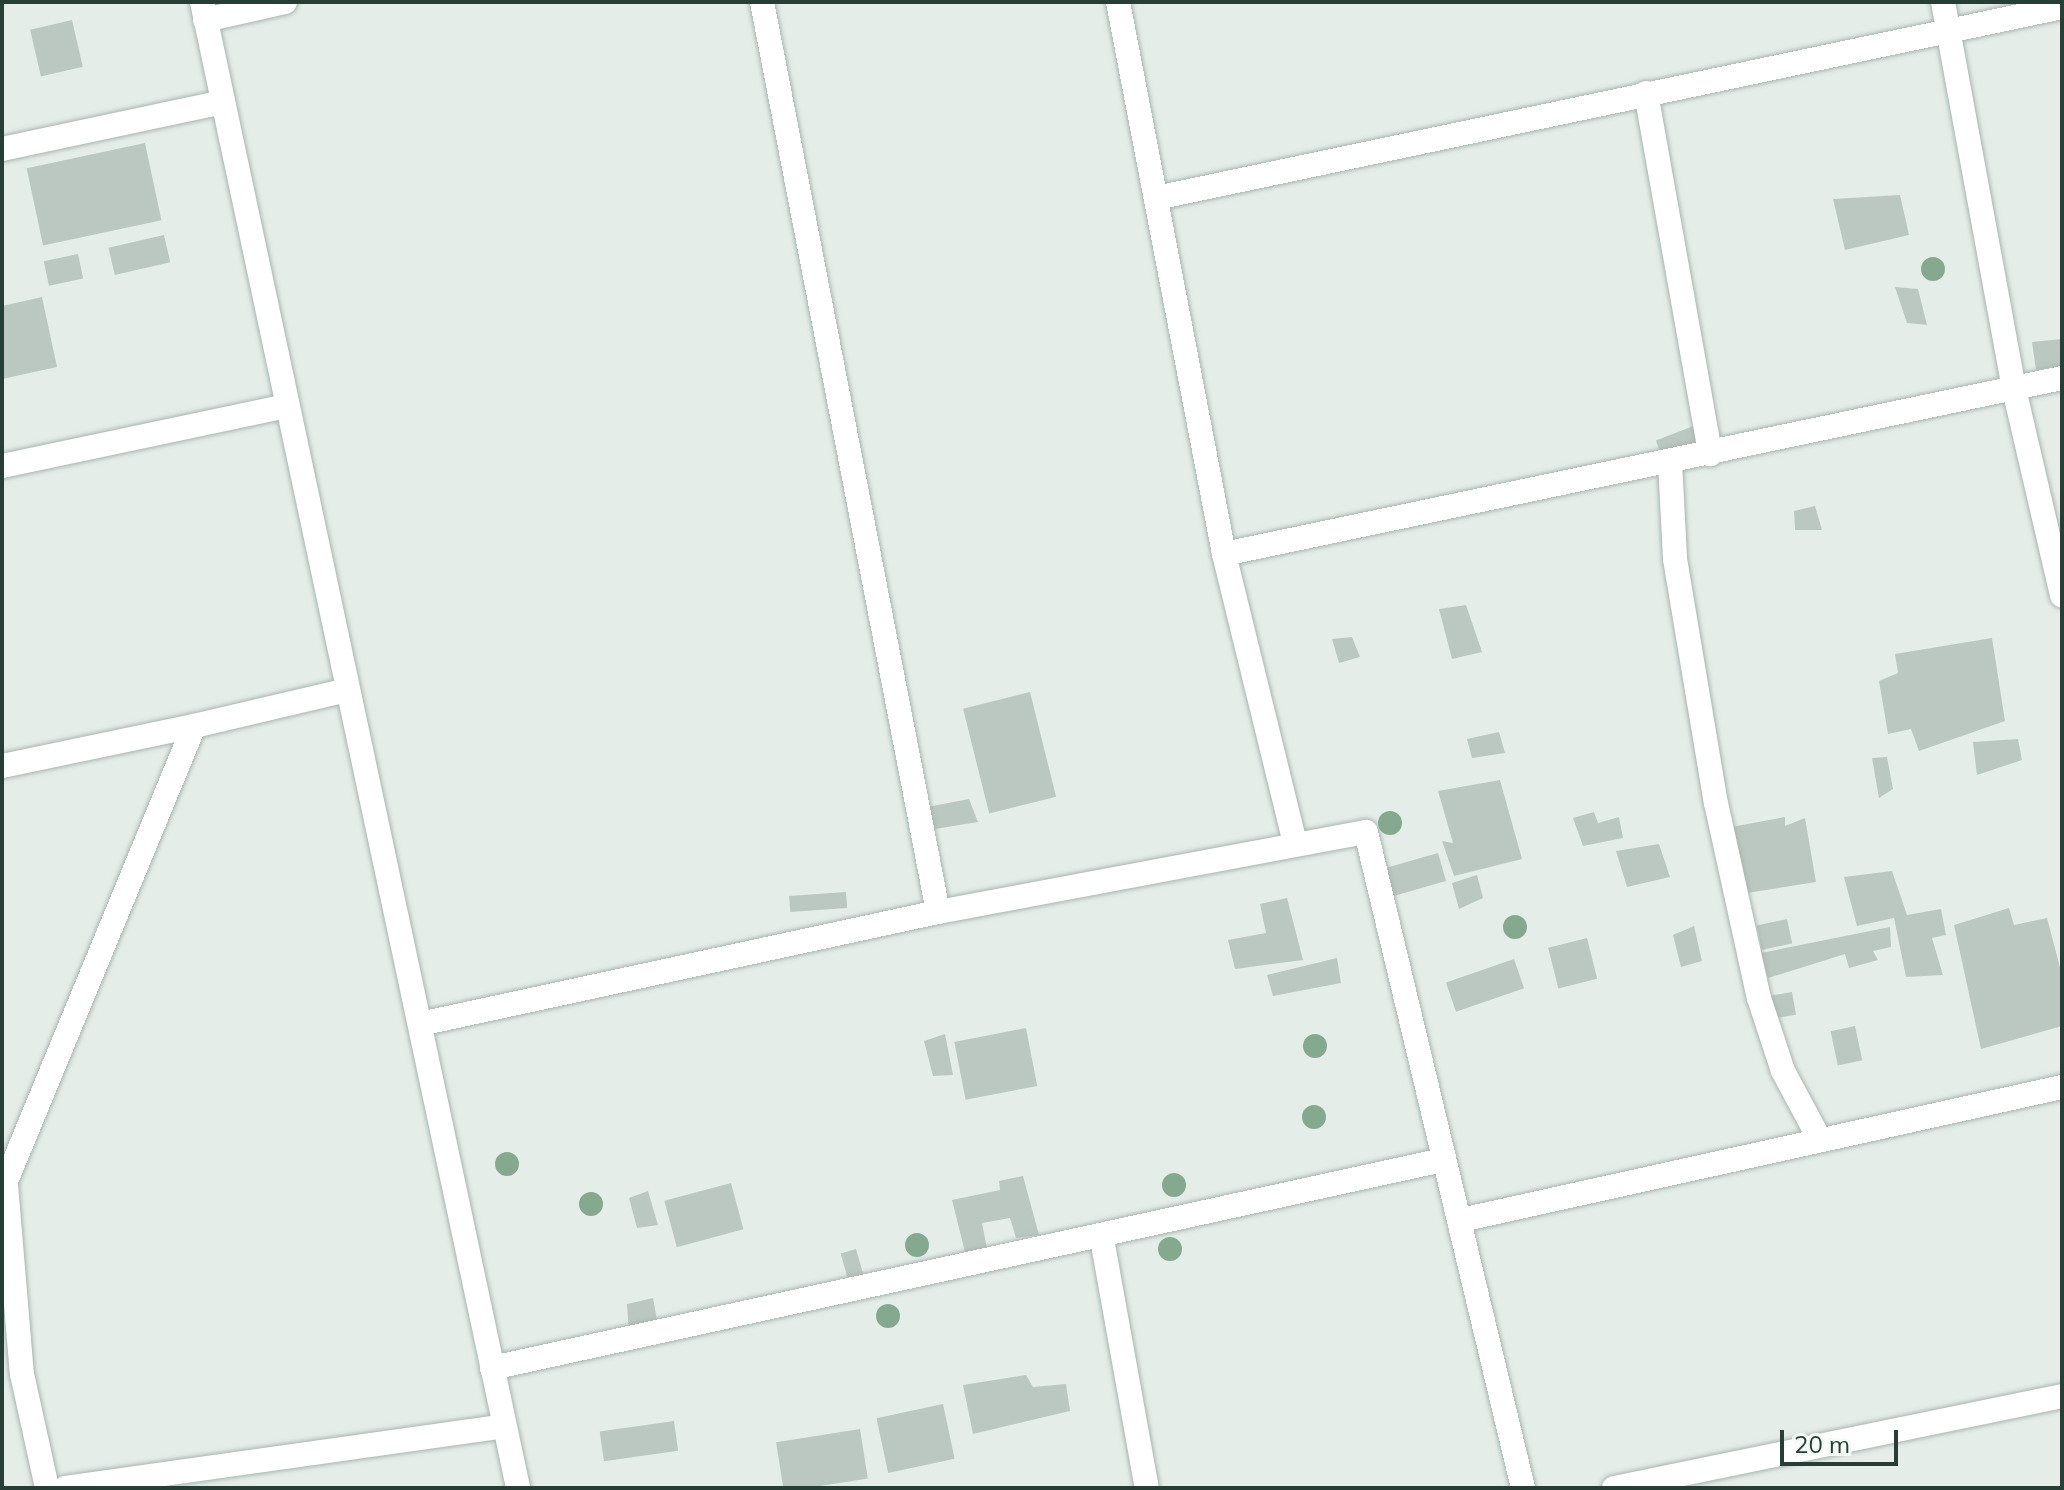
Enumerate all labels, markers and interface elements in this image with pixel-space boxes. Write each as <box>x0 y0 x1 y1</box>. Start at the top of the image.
scale bar <box>1784 1414 1902 1464</box>
text: 20 m <box>1794 1429 1850 1459</box>

